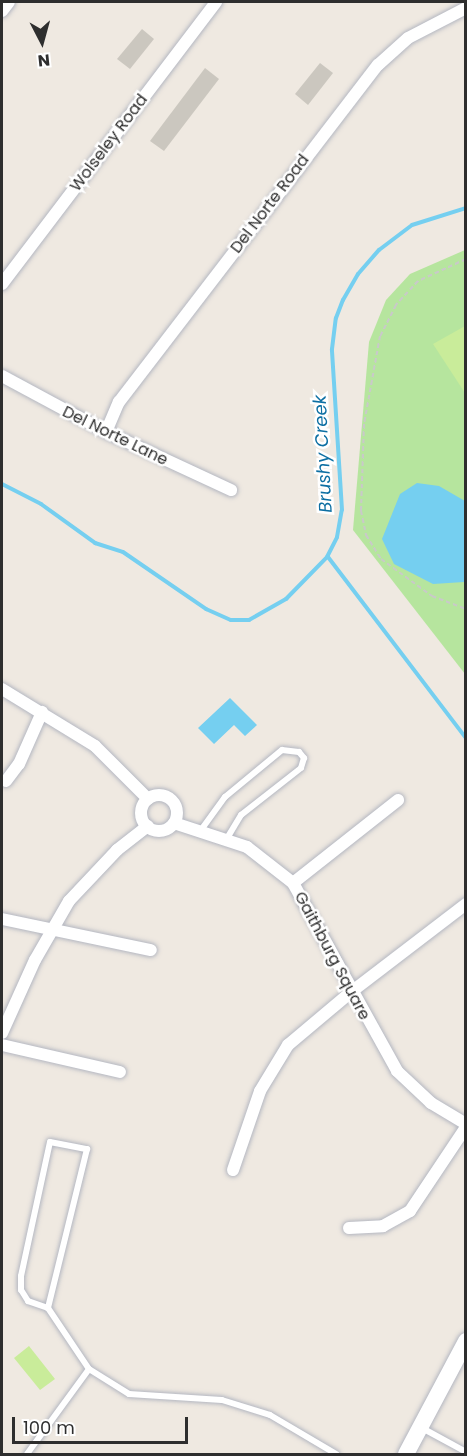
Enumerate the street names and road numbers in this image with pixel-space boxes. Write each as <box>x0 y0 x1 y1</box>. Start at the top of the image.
street label: Wolseley Road <box>66 91 152 195</box>
street label: Del Norte Road <box>227 151 313 257</box>
street label: Del Norte Lane <box>59 402 171 470</box>
street label: Gaithburg Square <box>290 889 374 1023</box>

